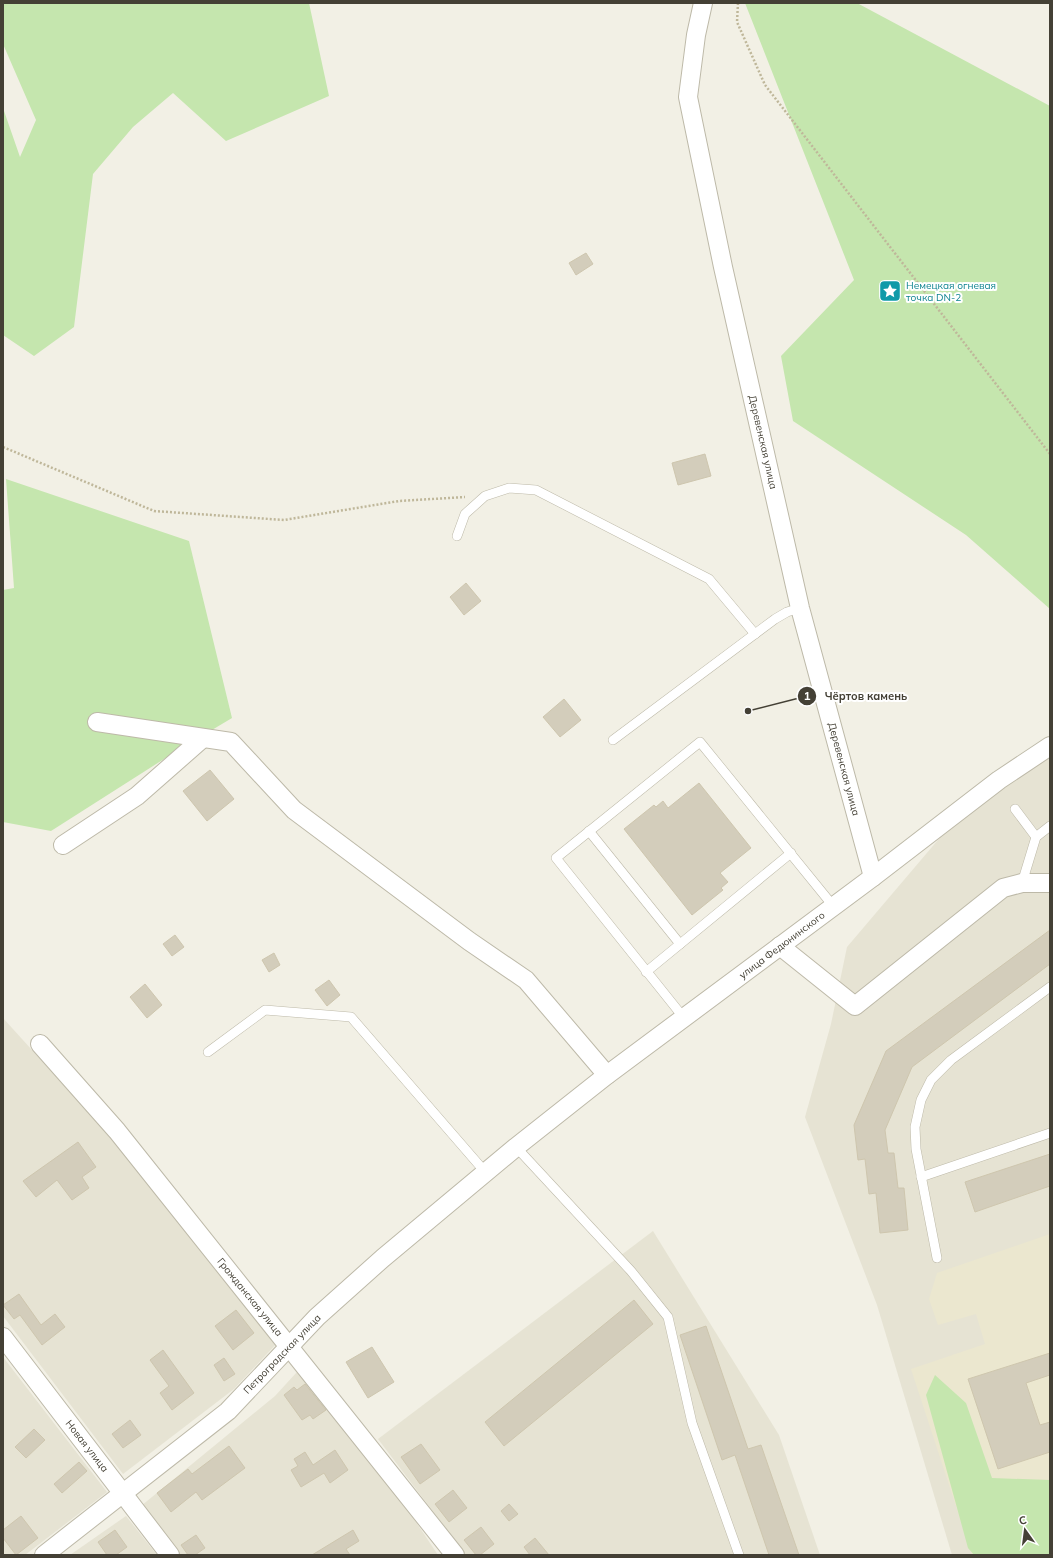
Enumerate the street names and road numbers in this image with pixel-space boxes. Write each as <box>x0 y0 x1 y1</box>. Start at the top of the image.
street label: Деревенская улица <box>746 394 780 490</box>
street label: Деревенская улица <box>825 721 863 817</box>
street label: улица Федюнинского <box>736 908 828 982</box>
street label: Гражданская улица <box>214 1255 286 1339</box>
street label: Петроградская улица <box>240 1311 324 1397</box>
street label: Новая улица <box>63 1417 111 1475</box>

